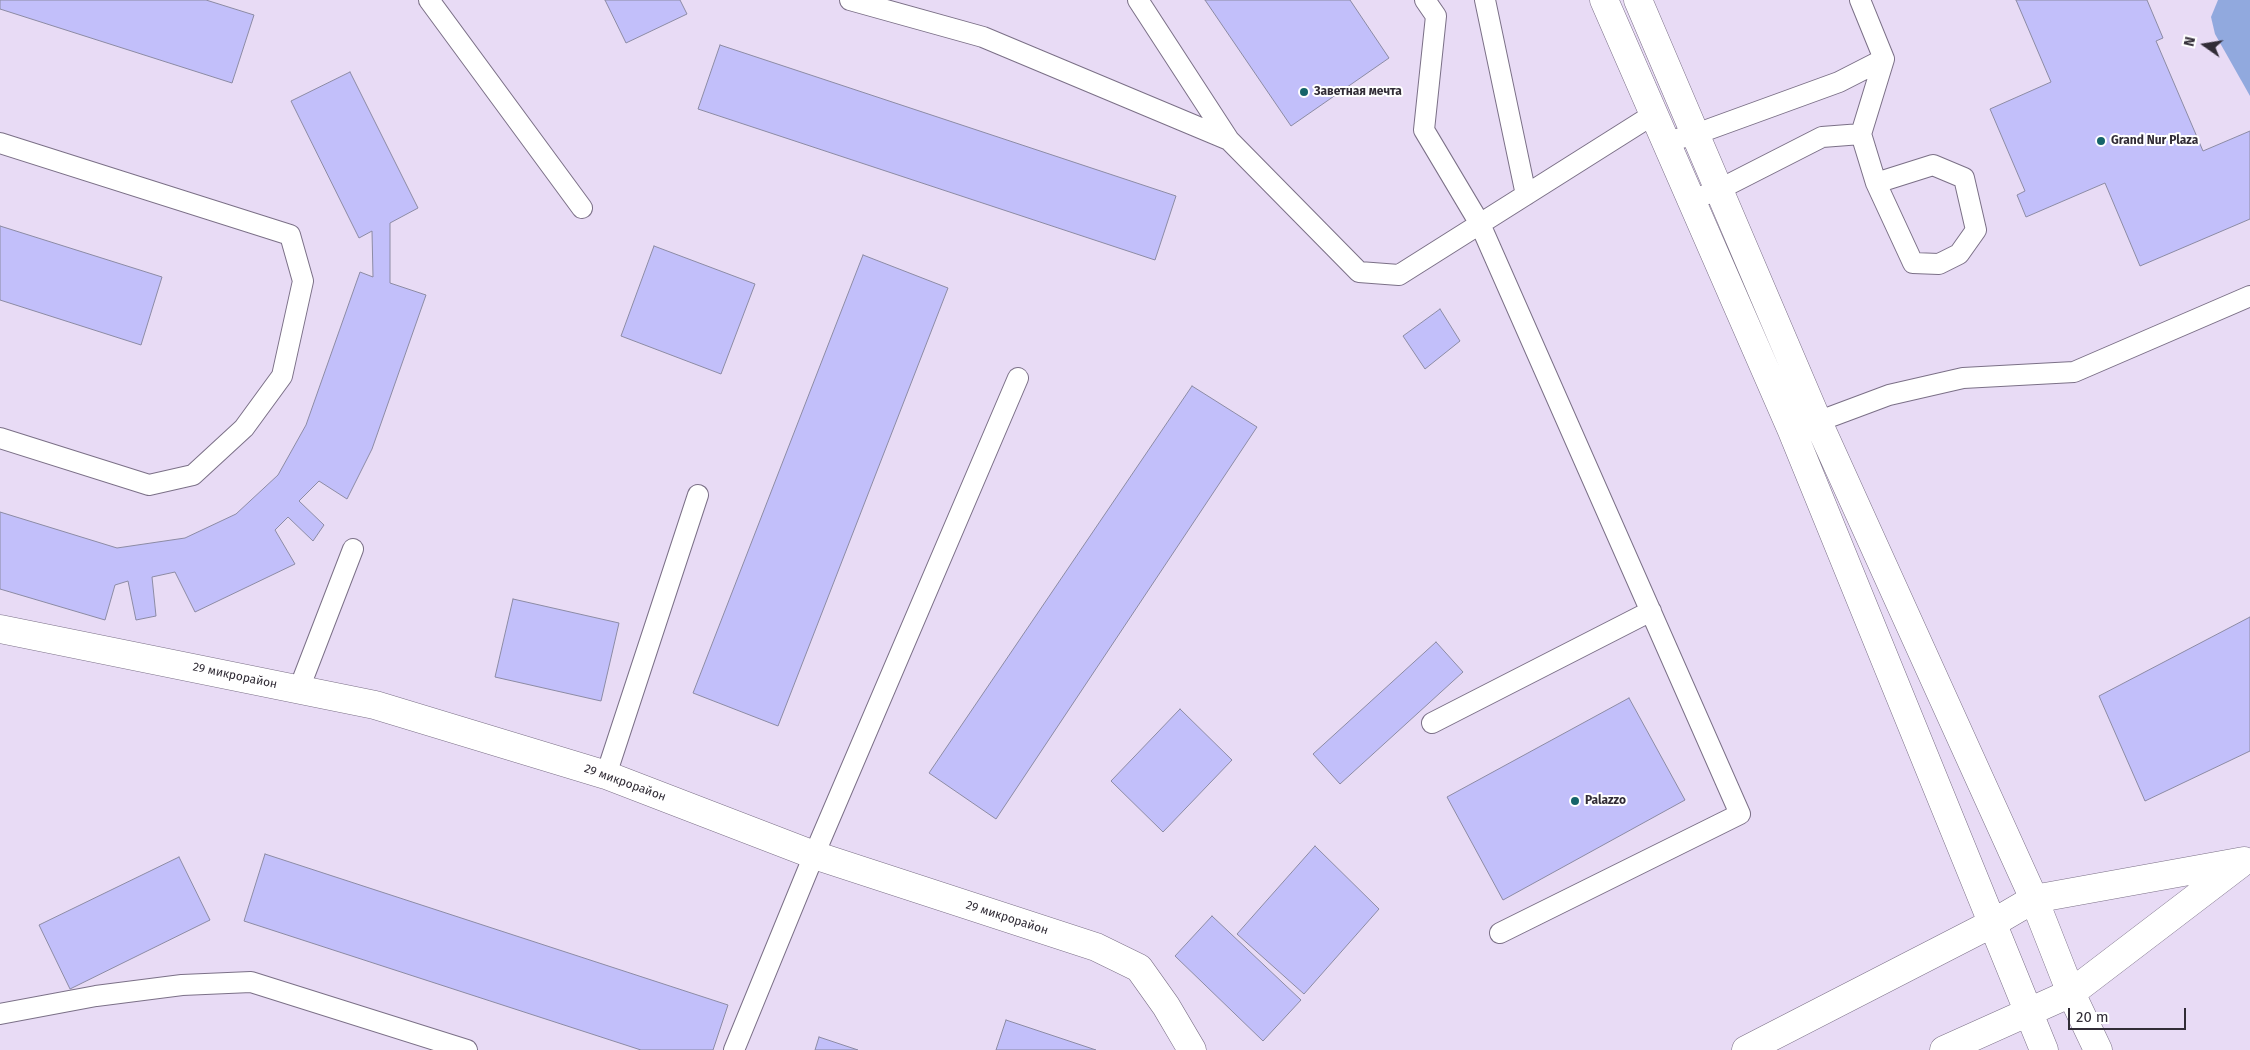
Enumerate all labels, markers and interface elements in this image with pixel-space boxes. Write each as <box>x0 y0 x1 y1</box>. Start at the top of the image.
north arrow <box>2180 20 2230 70</box>
text: N <box>2181 35 2199 48</box>
place label: Заветная мечта <box>1314 85 1402 99</box>
marker: Заветная мечта <box>1298 86 1310 98</box>
place label: Grand Nur Plaza <box>2111 134 2198 148</box>
marker: Grand Nur Plaza <box>2095 135 2107 147</box>
street label: 29 микрорайон <box>192 660 278 692</box>
street label: 29 микрорайон <box>582 762 668 804</box>
place label: Palazzo <box>1585 794 1626 808</box>
marker: Palazzo <box>1569 795 1581 807</box>
street label: 29 микрорайон <box>964 898 1050 938</box>
scale bar <box>2070 998 2188 1030</box>
text: 20 m <box>2076 1008 2109 1026</box>

